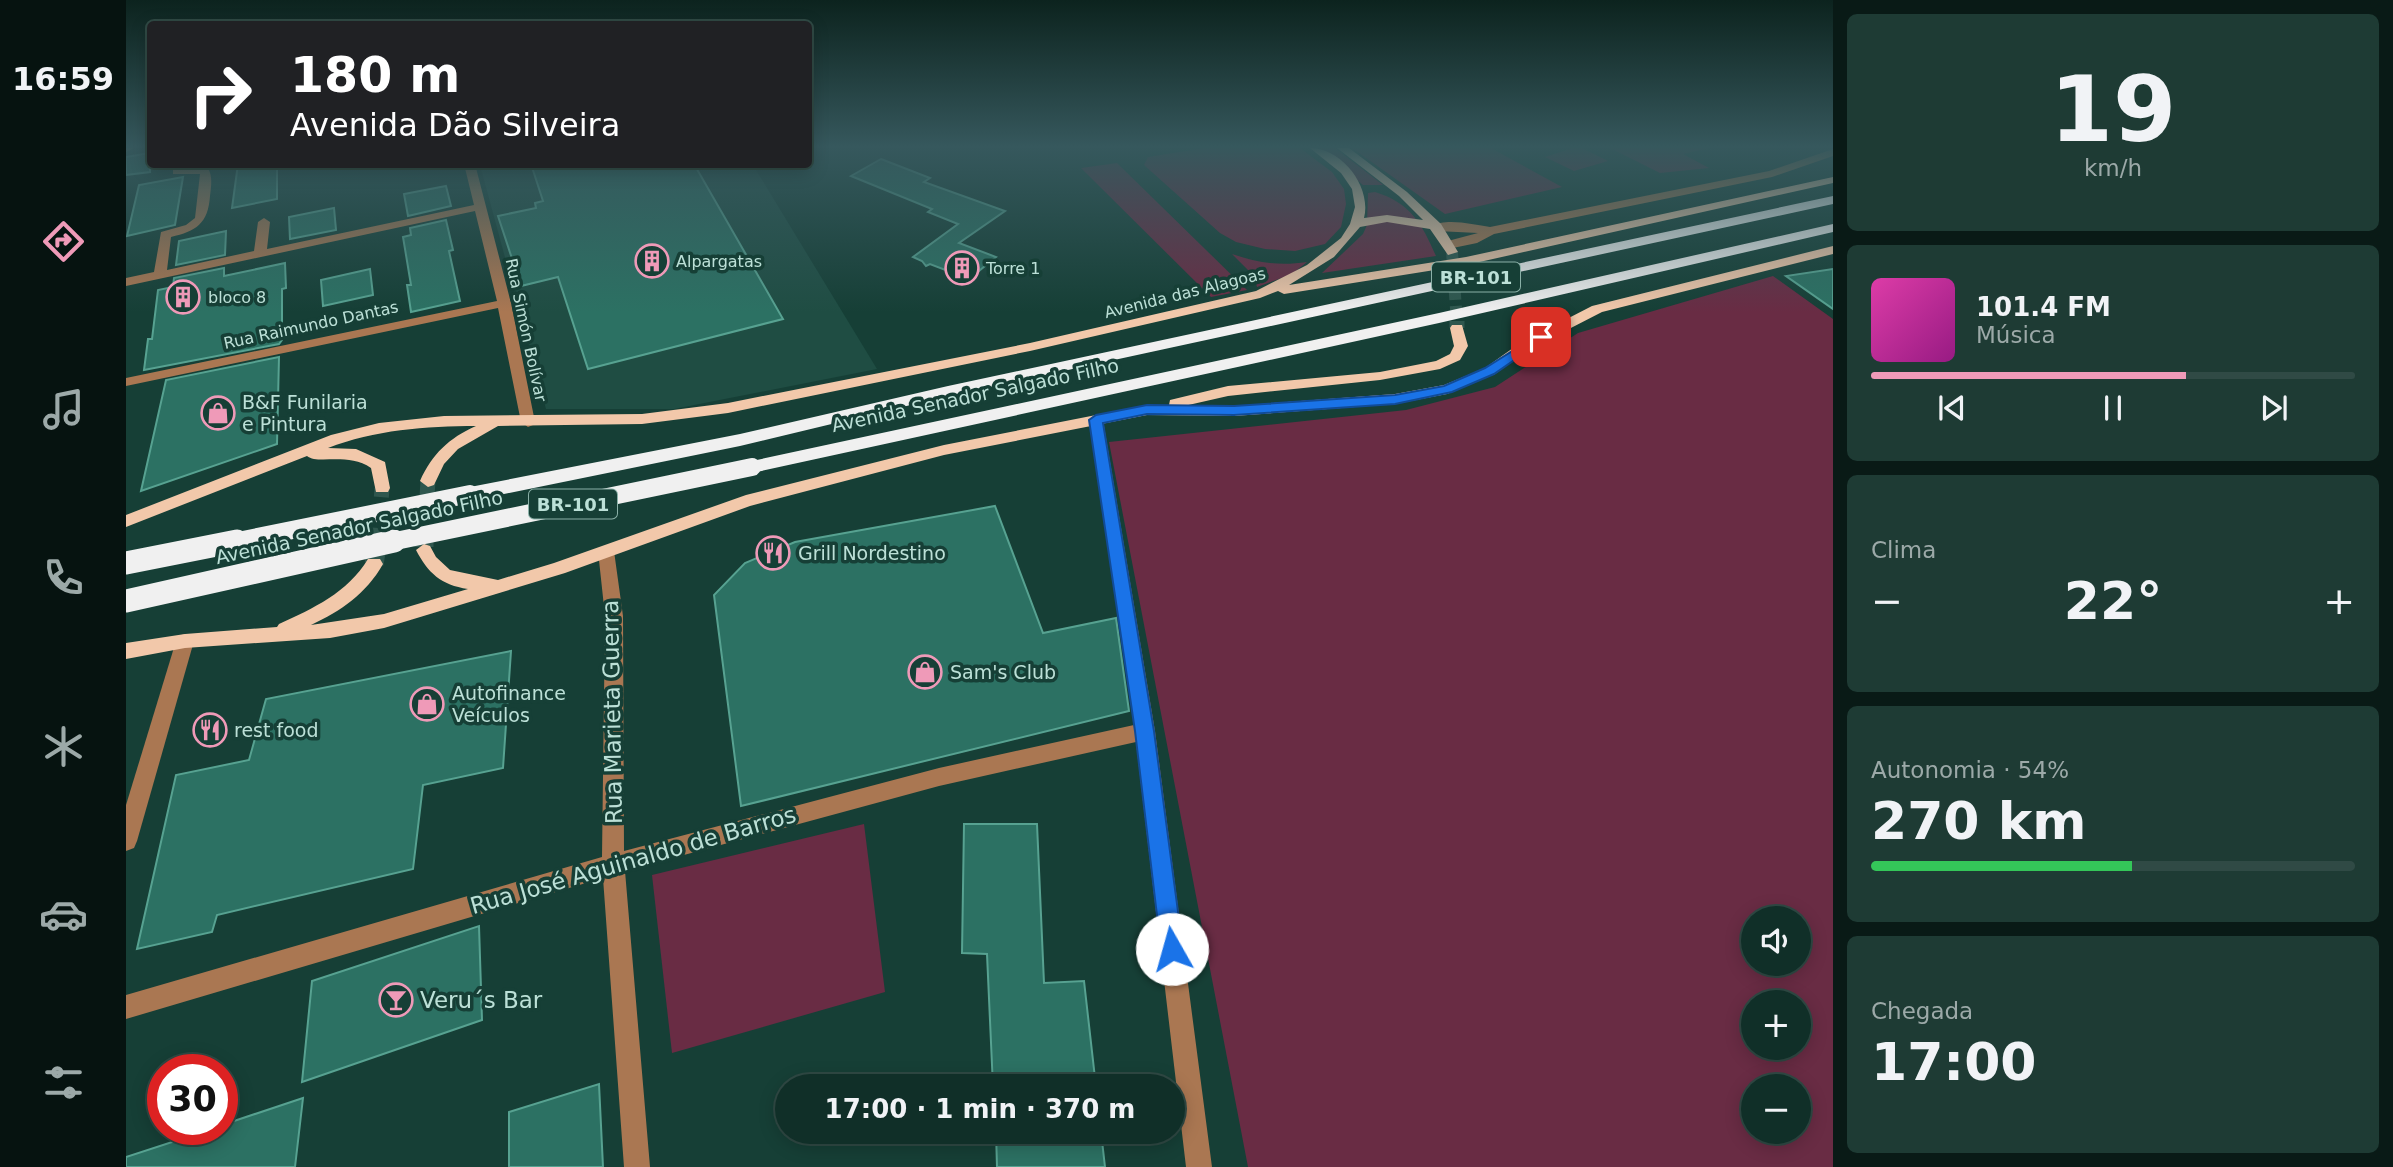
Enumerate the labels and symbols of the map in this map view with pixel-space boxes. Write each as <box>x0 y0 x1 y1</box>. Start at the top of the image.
building icon: Alpargatas <box>633 242 671 280</box>
building icon: Torre 1 <box>943 249 981 287</box>
place label: Alpargatas <box>676 252 762 271</box>
street label: Rua Simón Bolívar <box>502 257 551 404</box>
place label: Torre 1 <box>985 259 1040 278</box>
road number: BR-101 <box>1432 262 1520 292</box>
street label: Avenida das Alagoas <box>1102 264 1268 322</box>
building icon: bloco 8 <box>164 278 202 316</box>
place label: bloco 8 <box>208 288 266 307</box>
street label: Rua Raimundo Dantas <box>222 297 400 353</box>
pin <box>1511 307 1571 367</box>
street label: Avenida Senador Salgado Filho <box>829 354 1121 436</box>
place label: B&F Funilaria e Pintura <box>242 391 368 435</box>
shop icon: B&F Funilaria e Pintura <box>199 394 237 432</box>
street label: Avenida Senador Salgado Filho <box>213 486 505 568</box>
road number: BR-101 <box>529 490 617 518</box>
restaurant icon: Grill Nordestino <box>754 534 792 572</box>
place label: Grill Nordestino <box>798 542 946 564</box>
street label: Rua Marieta Guerra <box>597 600 627 824</box>
shop icon: Sam's Club <box>906 653 944 691</box>
place label: Sam's Club <box>950 661 1056 683</box>
place label: Autofinance Veículos <box>452 682 566 726</box>
shop icon: Autofinance Veículos <box>408 685 446 723</box>
restaurant icon: rest food <box>191 711 229 749</box>
place label: rest food <box>234 719 318 741</box>
street label: Rua José Aguinaldo de Barros <box>467 801 799 919</box>
position arrow <box>1135 912 1209 986</box>
bar icon: Veru´s Bar <box>377 981 415 1019</box>
place label: Veru´s Bar <box>420 987 543 1013</box>
speed limit sign: 30 <box>147 1054 238 1145</box>

